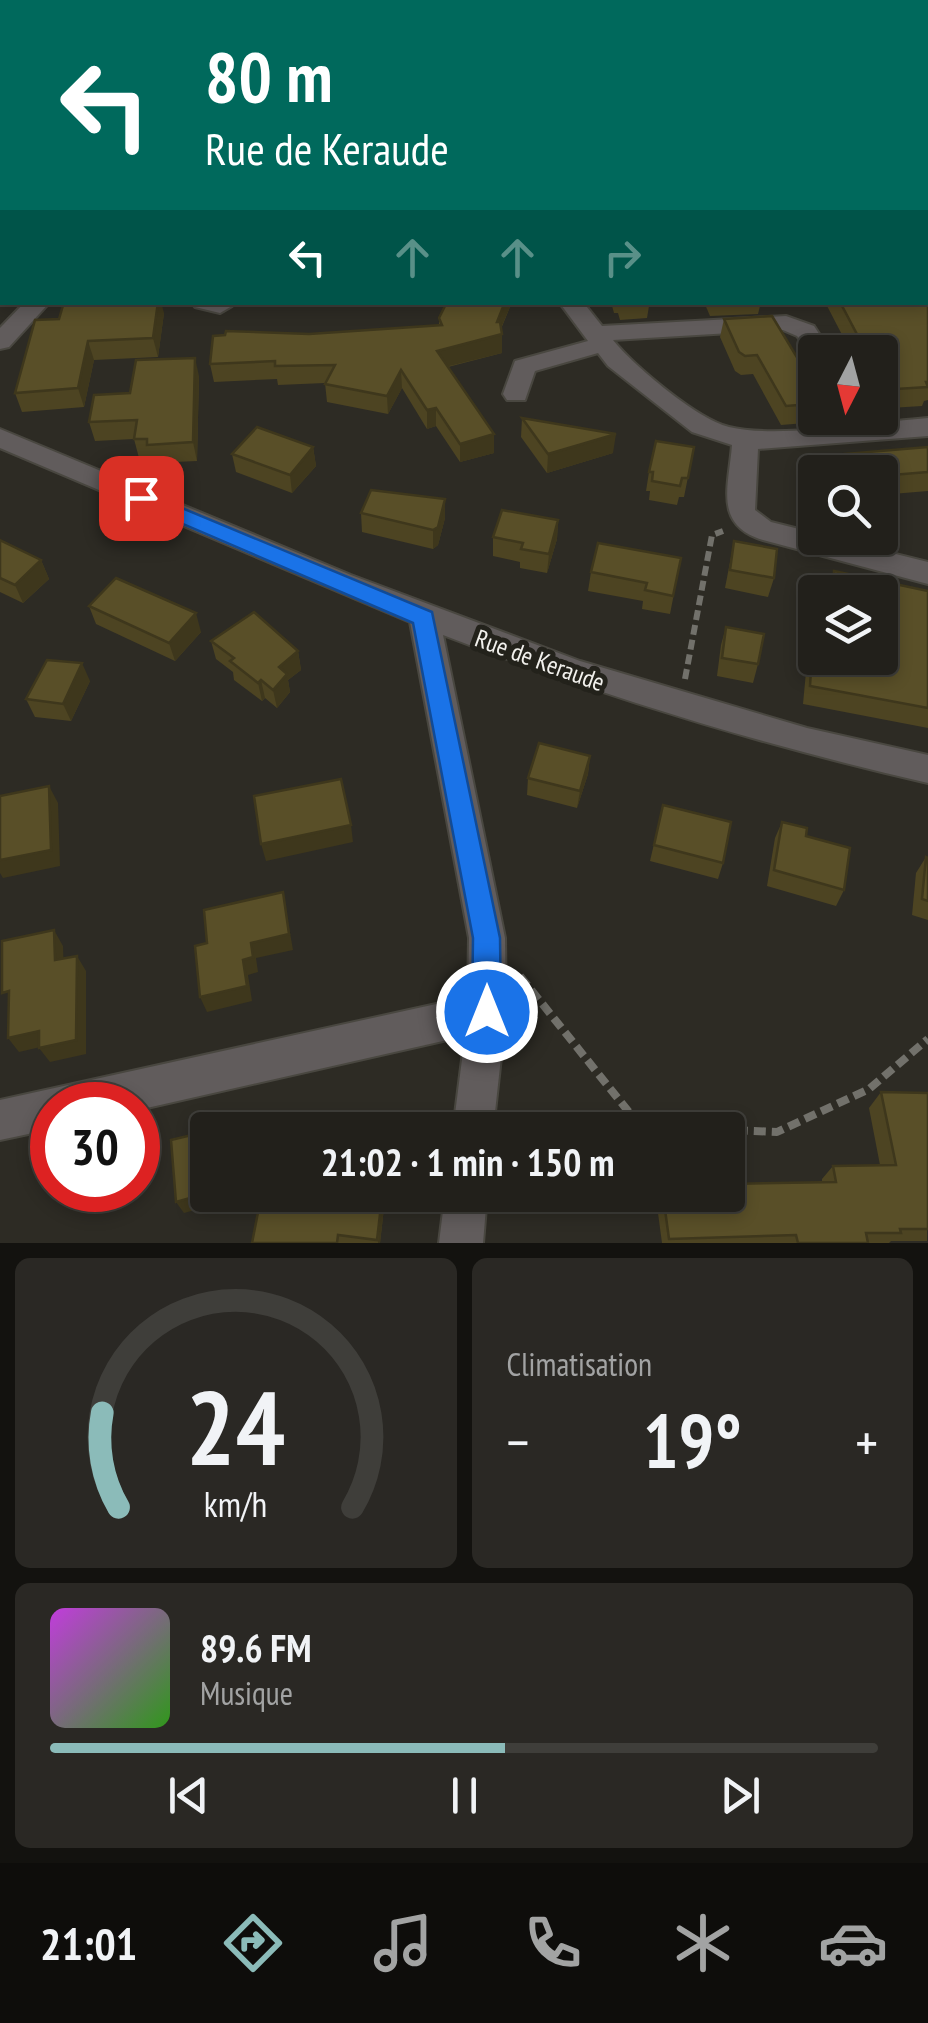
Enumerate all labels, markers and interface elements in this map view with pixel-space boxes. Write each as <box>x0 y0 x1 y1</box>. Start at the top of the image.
text: 80 m <box>205 31 333 121</box>
icon: left <box>40 40 170 170</box>
text: Rue de Keraude <box>205 119 449 177</box>
icon: left <box>280 230 335 285</box>
icon: ahead <box>385 230 440 285</box>
icon: ahead <box>490 230 545 285</box>
icon: right <box>595 230 650 285</box>
north arrow <box>798 335 898 435</box>
map controls <box>798 335 898 675</box>
button: search <box>798 455 898 555</box>
pin <box>99 456 184 541</box>
icon: arrive <box>114 471 169 526</box>
button: layers <box>798 575 898 675</box>
street label: Rue de Keraude <box>471 622 609 698</box>
position arrow <box>435 960 539 1064</box>
speed limit sign: 30 <box>30 1082 160 1212</box>
text: 21:02 · 1 min · 150 m <box>321 1137 614 1186</box>
text: Climatisation <box>507 1343 652 1385</box>
text: 24 <box>186 1359 285 1494</box>
text: 19° <box>643 1392 742 1489</box>
text: − <box>507 1406 529 1477</box>
text: + <box>855 1406 878 1477</box>
text: km/h <box>204 1481 267 1527</box>
text: 89.6 FM <box>200 1623 312 1672</box>
text: Musique <box>200 1672 293 1714</box>
icon: previous <box>161 1768 216 1823</box>
icon: pause <box>437 1768 492 1823</box>
icon: next <box>713 1768 768 1823</box>
icon: directions <box>218 1908 288 1978</box>
icon: music <box>368 1908 438 1978</box>
icon: phone <box>518 1908 588 1978</box>
icon: climate <box>668 1908 738 1978</box>
icon: car <box>818 1908 888 1978</box>
text: 21:01 <box>40 1914 137 1972</box>

